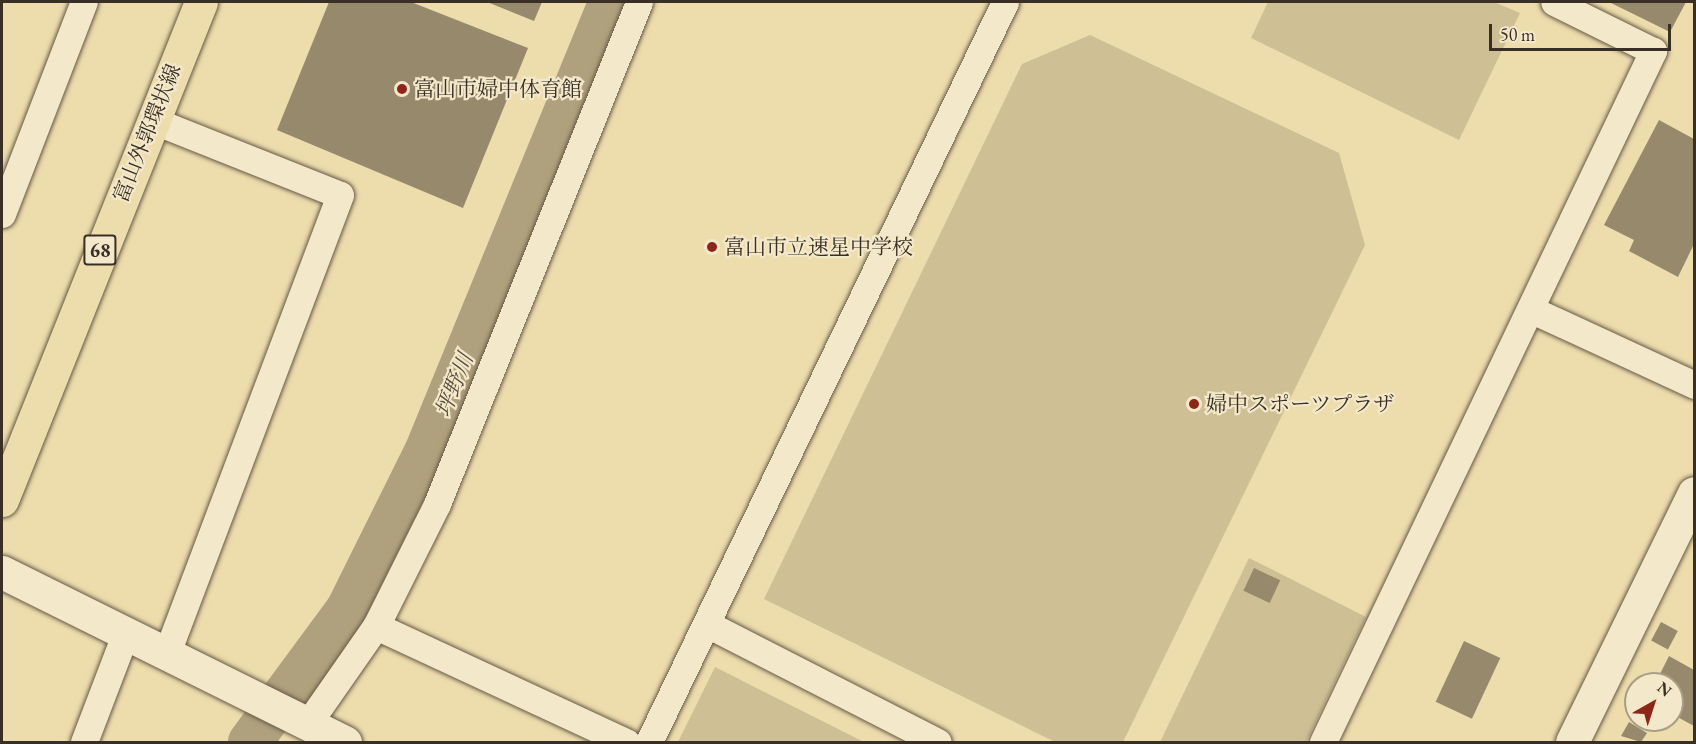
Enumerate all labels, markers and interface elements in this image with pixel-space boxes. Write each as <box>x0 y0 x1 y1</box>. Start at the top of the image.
scale bar <box>1492 12 1674 50</box>
text: 50 m <box>1500 23 1535 46</box>
street label: 富山外郭環状線 <box>108 60 186 206</box>
place label: 富山市婦中体育館 <box>414 76 582 102</box>
marker: 富山市婦中体育館 <box>395 82 409 96</box>
road number: 68 <box>82 233 118 267</box>
place label: 富山市立速星中学校 <box>724 234 913 260</box>
marker: 富山市立速星中学校 <box>705 240 719 254</box>
water label: 坪野川 <box>429 349 479 421</box>
place label: 婦中スポーツプラザ <box>1206 391 1395 417</box>
marker: 婦中スポーツプラザ <box>1187 397 1201 411</box>
north arrow <box>1624 672 1684 732</box>
text: N <box>1653 677 1676 701</box>

